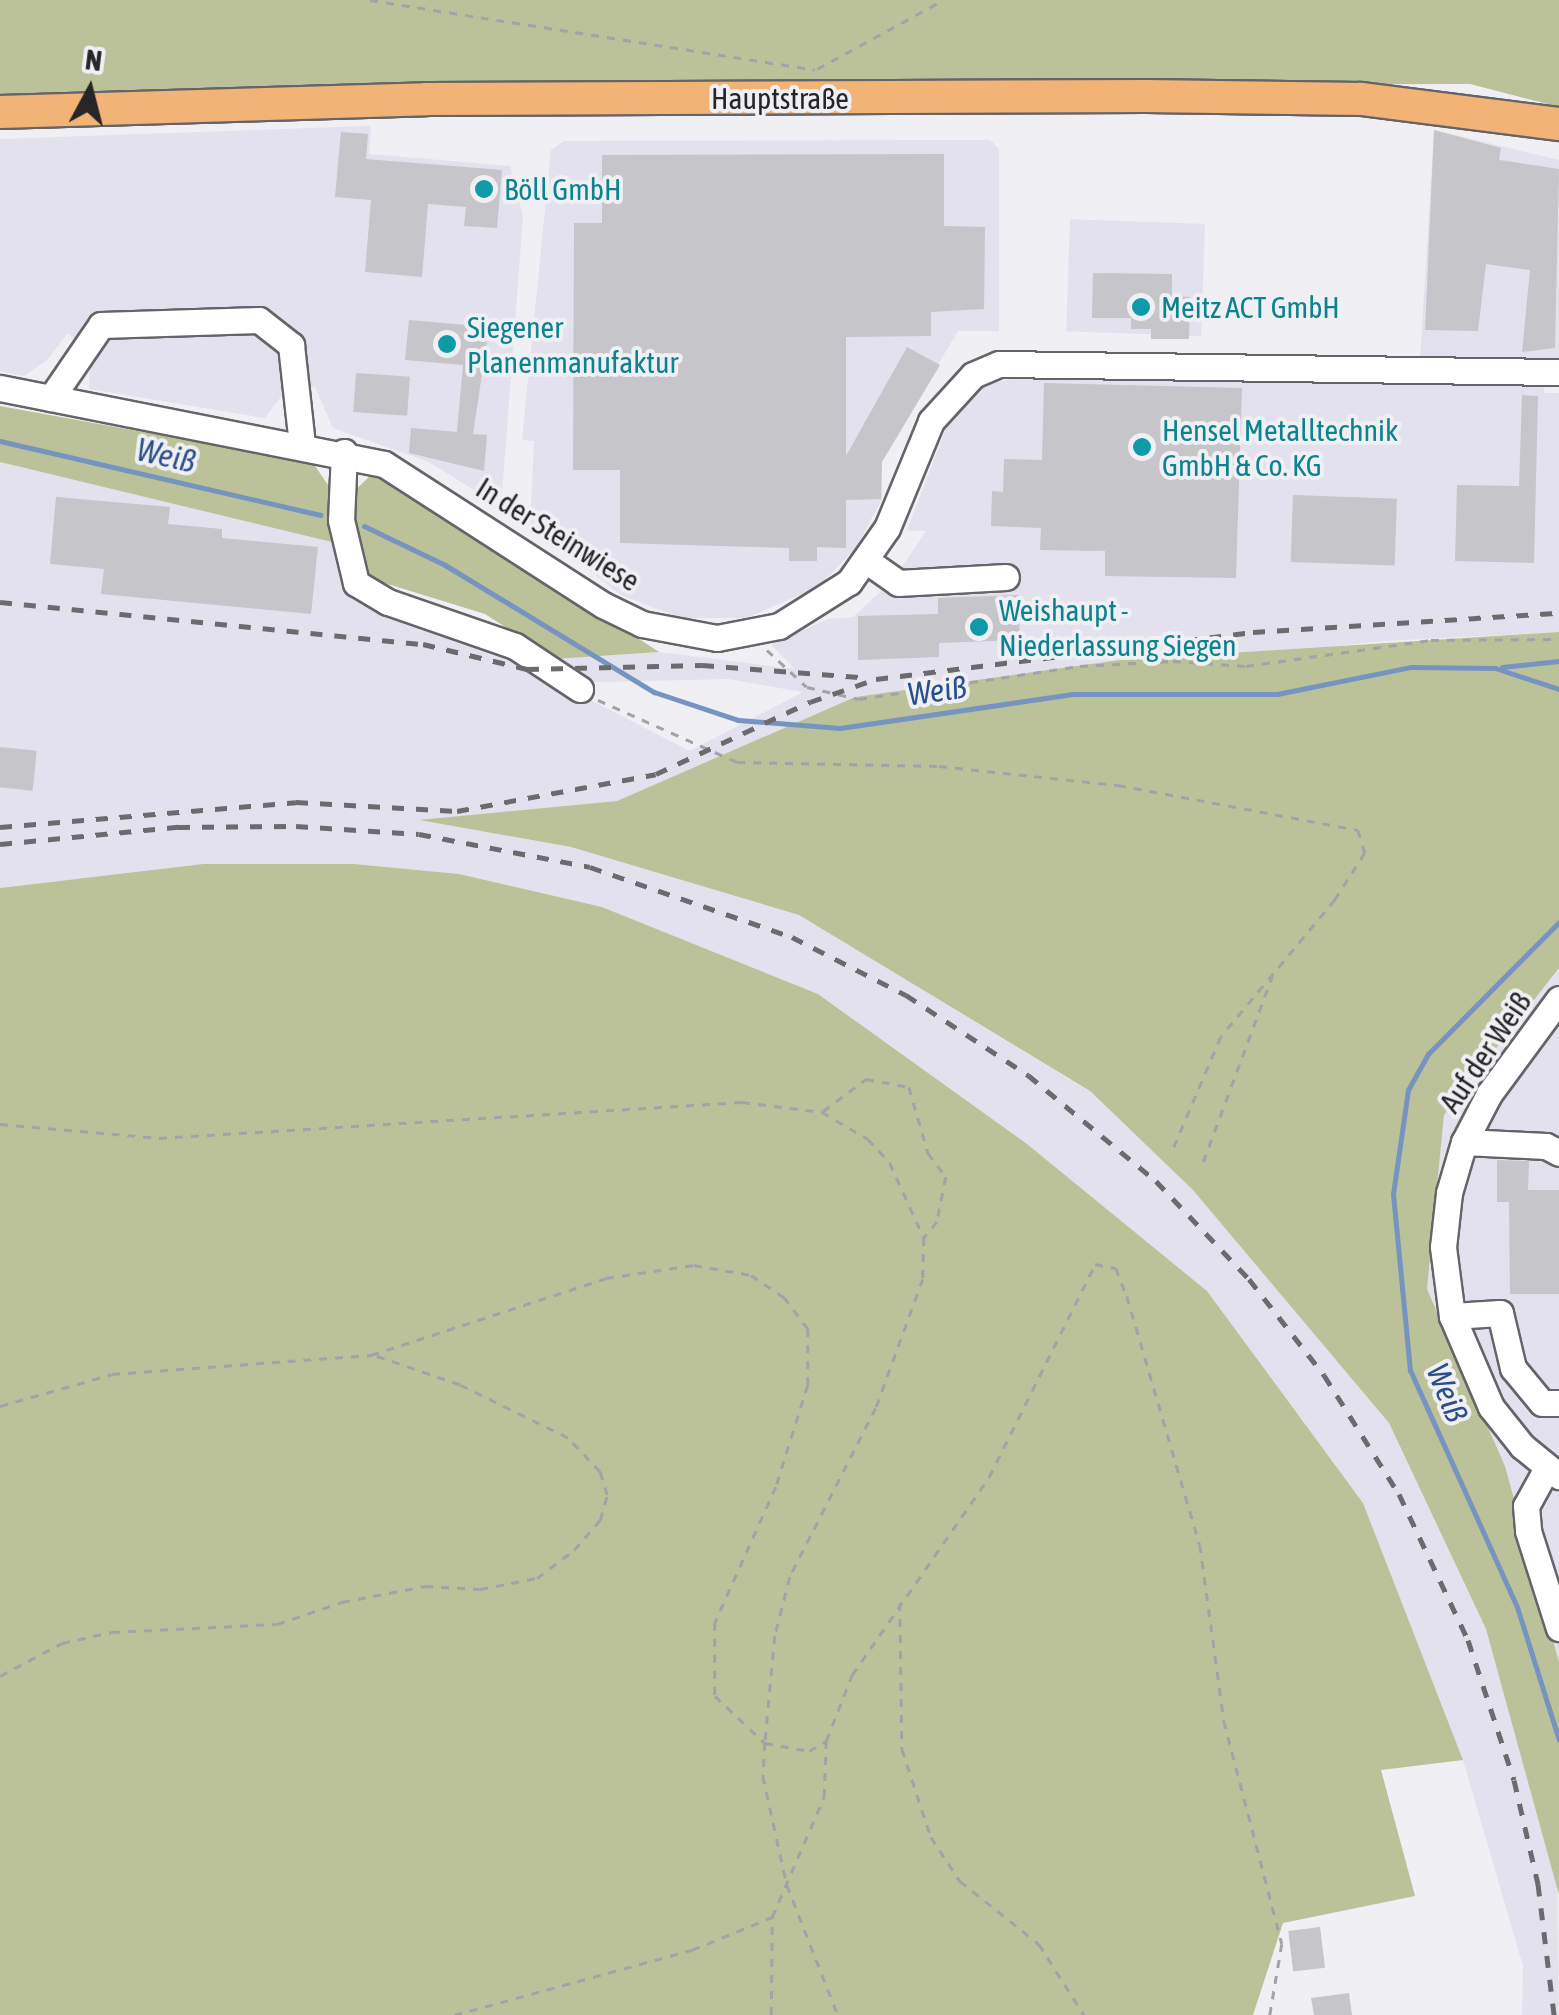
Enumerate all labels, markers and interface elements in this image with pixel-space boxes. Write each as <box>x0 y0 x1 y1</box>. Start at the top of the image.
north arrow <box>40 40 140 140</box>
text: N <box>84 43 104 77</box>
street label: Hauptstraße <box>711 80 849 116</box>
place label: Böll GmbH <box>504 171 621 207</box>
marker: Böll GmbH <box>473 178 495 200</box>
place label: Meitz ACT GmbH <box>1161 289 1340 325</box>
marker: Meitz ACT GmbH <box>1130 296 1152 318</box>
place label: Siegener Planenmanufaktur <box>467 309 678 380</box>
marker: Siegener Planenmanufaktur <box>436 333 458 355</box>
place label: Hensel Metalltechnik GmbH & Co. KG <box>1162 412 1398 482</box>
water label: Weiß <box>133 431 199 481</box>
marker: Hensel Metalltechnik GmbH & Co. KG <box>1131 436 1153 458</box>
street label: In der Steinwiese <box>470 470 646 598</box>
place label: Weishaupt - Niederlassung Siegen <box>999 592 1236 662</box>
marker: Weishaupt - Niederlassung Siegen <box>968 616 990 638</box>
water label: Weiß <box>905 668 969 714</box>
street label: Auf der Weiß <box>1432 985 1538 1119</box>
water label: Weiß <box>1418 1358 1476 1428</box>

